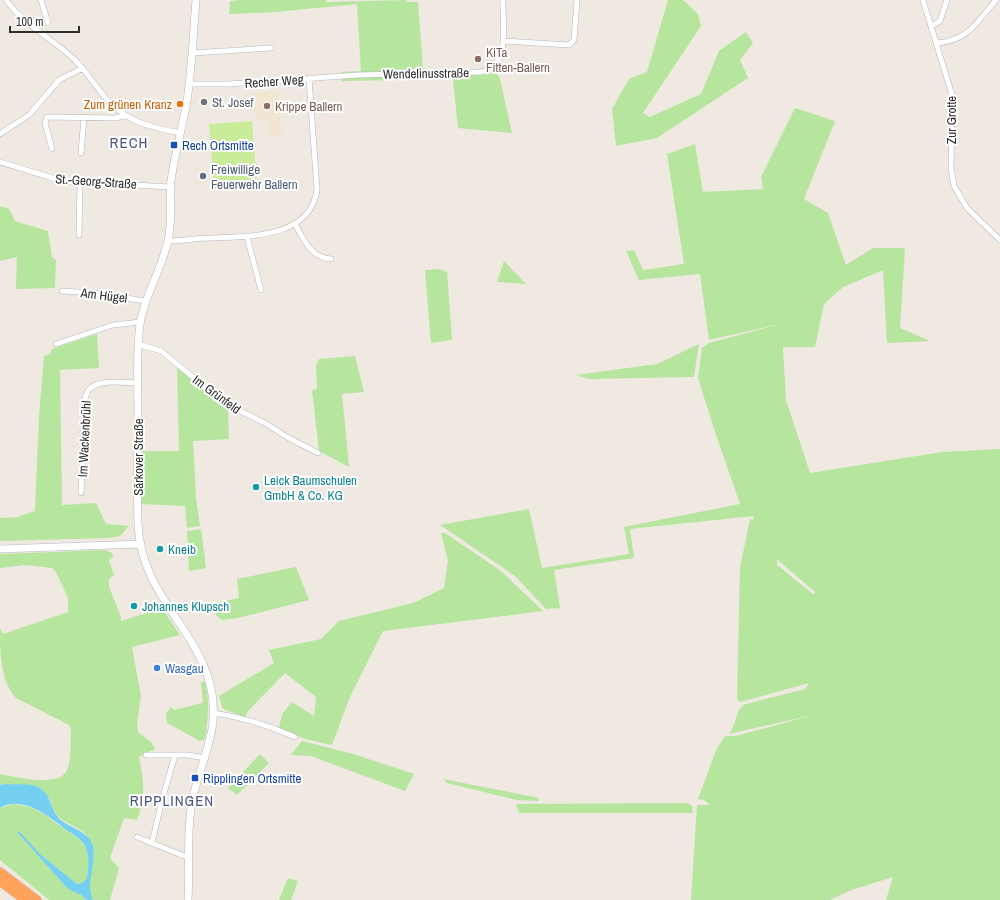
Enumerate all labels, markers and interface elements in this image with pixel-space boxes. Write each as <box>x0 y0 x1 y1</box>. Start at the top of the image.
scale bar <box>10 8 79 34</box>
text: 100 m <box>16 14 43 30</box>
place label: KiTa Fitten-Ballern <box>486 44 550 76</box>
marker: KiTa Fitten-Ballern <box>473 54 483 64</box>
street label: Wendelinusstraße <box>383 64 469 83</box>
street label: Recher Weg <box>244 71 304 92</box>
place label: St. Josef <box>212 94 254 111</box>
place label: Zum grünen Kranz <box>84 96 172 113</box>
street label: Zur Grotte <box>943 96 960 144</box>
marker: St. Josef <box>199 97 209 107</box>
place label: Krippe Ballern <box>275 98 343 115</box>
marker: Zum grünen Kranz <box>175 99 185 109</box>
marker: Krippe Ballern <box>262 101 272 111</box>
district label: RECH <box>110 132 148 153</box>
place label: Rech Ortsmitte <box>182 137 254 154</box>
marker: Rech Ortsmitte <box>169 140 179 150</box>
place label: Freiwillige Feuerwehr Ballern <box>211 161 298 193</box>
street label: St.-Georg-Straße <box>55 170 137 193</box>
marker: Freiwillige Feuerwehr Ballern <box>198 171 208 181</box>
street label: Am Hügel <box>79 284 128 307</box>
street label: Im Grünfeld <box>189 371 244 418</box>
street label: Im Wackenbrühl <box>74 400 95 478</box>
street label: Särkover Straße <box>130 418 147 496</box>
place label: Leick Baumschulen GmbH & Co. KG <box>264 472 357 504</box>
marker: Leick Baumschulen GmbH & Co. KG <box>251 482 261 492</box>
place label: Kneib <box>168 541 196 558</box>
marker: Kneib <box>155 544 165 554</box>
place label: Johannes Klupsch <box>142 598 229 615</box>
marker: Johannes Klupsch <box>129 601 139 611</box>
place label: Wasgau <box>165 660 204 677</box>
marker: Wasgau <box>152 663 162 673</box>
place label: Ripplingen Ortsmitte <box>203 770 301 787</box>
marker: Ripplingen Ortsmitte <box>190 773 200 783</box>
district label: RIPPLINGEN <box>130 790 214 811</box>

